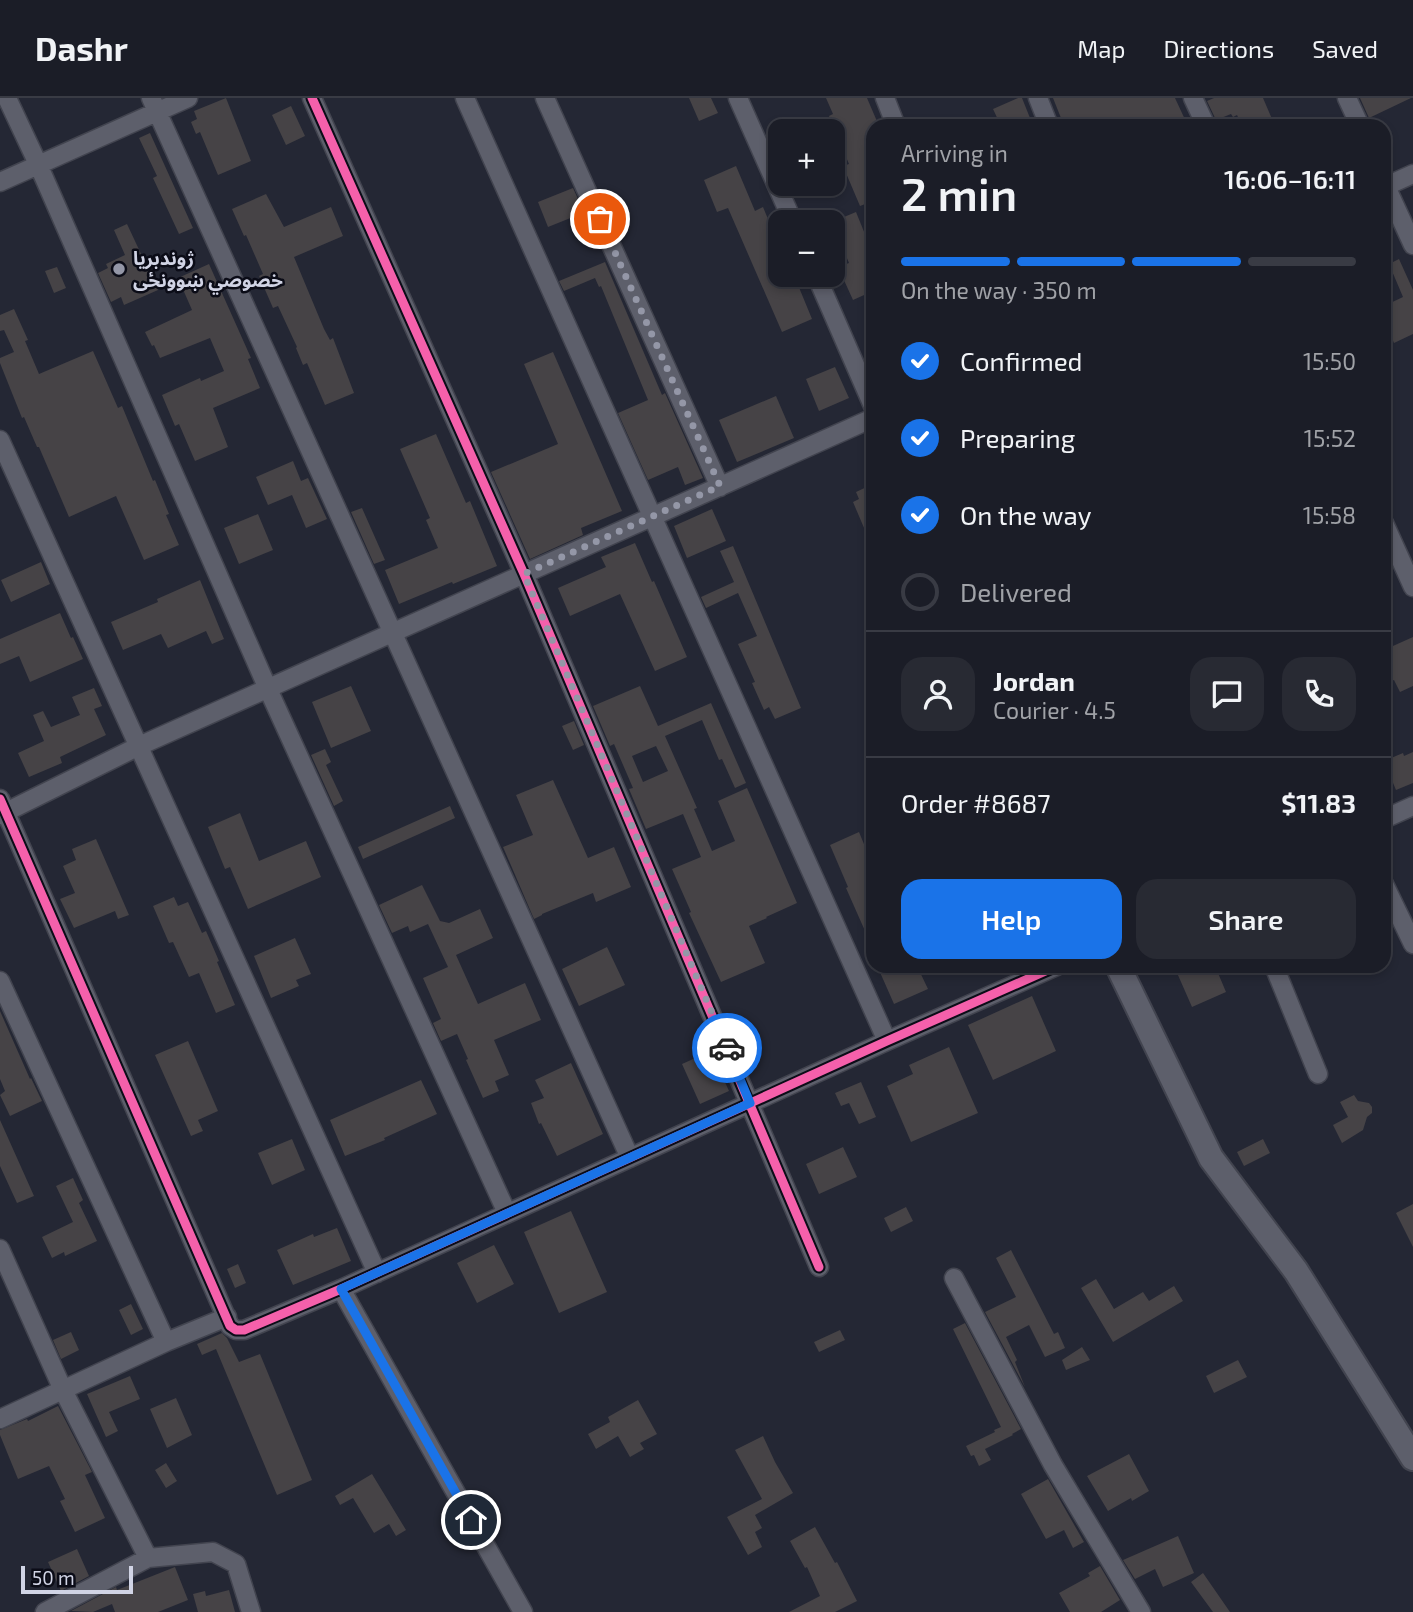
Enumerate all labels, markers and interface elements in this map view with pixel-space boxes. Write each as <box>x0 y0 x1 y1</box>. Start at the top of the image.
text: Dashr <box>35 28 128 68</box>
text: Map <box>1077 34 1125 63</box>
text: Directions <box>1163 34 1274 63</box>
text: Saved <box>1312 34 1378 63</box>
map controls <box>768 119 845 287</box>
button: + <box>768 119 845 196</box>
text: Arriving in <box>901 139 1008 167</box>
text: 16:06–16:11 <box>1224 163 1356 194</box>
text: 2 min <box>901 165 1017 220</box>
pin <box>570 189 630 249</box>
icon: bag <box>581 200 619 238</box>
button: − <box>768 210 845 287</box>
place label: ژوندبریا خصوصي ښوونځی <box>133 246 283 295</box>
marker: ژوندبریا خصوصي ښوونځی <box>111 261 127 277</box>
text: On the way · 350 m <box>901 276 1097 304</box>
icon: check <box>901 342 939 380</box>
text: Confirmed <box>960 345 1083 376</box>
text: 15:50 <box>1303 347 1356 375</box>
icon: check <box>901 419 939 457</box>
text: Preparing <box>960 422 1075 453</box>
text: 15:52 <box>1304 424 1356 452</box>
icon: check <box>901 496 939 534</box>
text: On the way <box>960 499 1091 530</box>
text: 15:58 <box>1303 501 1356 529</box>
text: Delivered <box>960 576 1072 607</box>
button: person <box>901 657 975 731</box>
button: chat <box>1190 657 1264 731</box>
button: phone <box>1282 657 1356 731</box>
text: Jordan <box>993 665 1075 696</box>
text: Courier · 4.5 <box>993 696 1116 724</box>
text: Order #8687 <box>901 787 1051 818</box>
text: $11.83 <box>1281 787 1356 818</box>
button: Help <box>901 879 1122 959</box>
button: Share <box>1136 879 1356 959</box>
courier <box>692 1013 762 1083</box>
icon: car <box>708 1029 746 1067</box>
pin <box>441 1490 501 1550</box>
icon: home <box>452 1501 490 1539</box>
scale bar <box>21 1563 133 1595</box>
text: 50 m <box>32 1566 75 1589</box>

